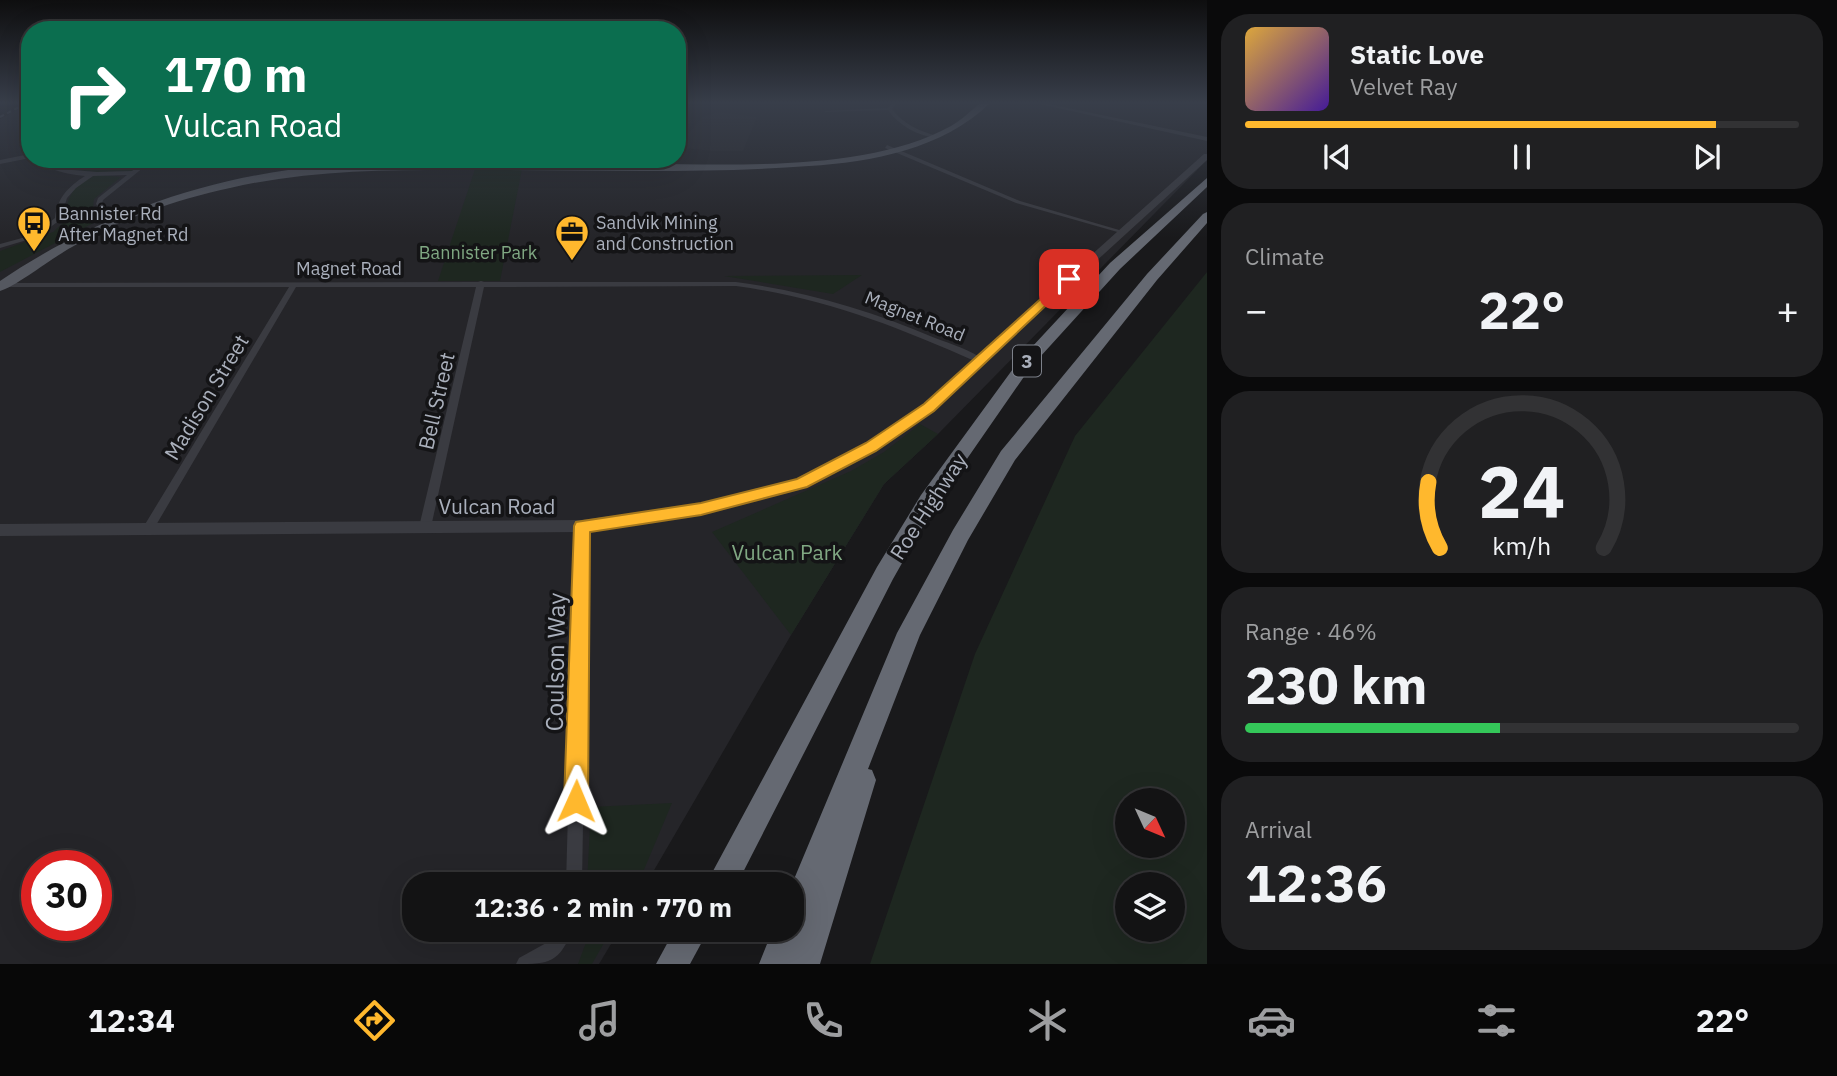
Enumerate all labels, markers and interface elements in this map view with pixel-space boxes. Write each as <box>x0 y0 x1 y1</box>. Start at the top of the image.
text: Static Love <box>1350 37 1484 71</box>
text: 170 m <box>164 42 308 105</box>
icon: right <box>49 49 140 140</box>
text: Velvet Ray <box>1350 71 1457 101</box>
text: Vulcan Road <box>164 104 342 146</box>
icon: previous <box>1318 138 1356 176</box>
icon: pause <box>1503 138 1541 176</box>
icon: next <box>1688 138 1726 176</box>
place label: Bannister Rd After Magnet Rd <box>58 202 188 246</box>
bus stop icon: Bannister Rd After Magnet Rd <box>15 204 53 253</box>
place label: Sandvik Mining and Construction <box>596 211 734 255</box>
office icon: Sandvik Mining and Construction <box>553 213 591 262</box>
park label: Bannister Park <box>419 241 538 264</box>
text: Climate <box>1245 241 1324 271</box>
pin <box>1039 249 1099 309</box>
street label: Magnet Road <box>296 257 402 280</box>
icon: arrive <box>1050 260 1088 298</box>
text: 22° <box>1479 276 1565 343</box>
text: − <box>1245 285 1268 334</box>
text: + <box>1776 285 1799 334</box>
street label: Magnet Road <box>862 286 968 346</box>
street label: Madison Street <box>157 329 255 465</box>
road number: 3 <box>1013 346 1041 376</box>
street label: Bell Street <box>411 350 461 452</box>
text: 24 <box>1478 443 1566 538</box>
street label: Roe Highway <box>883 447 973 565</box>
street label: Vulcan Road <box>439 492 555 520</box>
text: km/h <box>1493 529 1551 562</box>
park label: Vulcan Park <box>731 538 843 566</box>
street label: Coulson Way <box>538 592 572 732</box>
text: Range · 46% <box>1245 616 1377 646</box>
text: 230 km <box>1245 651 1427 718</box>
position arrow <box>539 764 613 838</box>
north arrow <box>1115 788 1185 858</box>
map controls <box>1115 788 1185 942</box>
text: Arrival <box>1245 814 1312 844</box>
text: 12:36 <box>1245 849 1387 916</box>
speed limit sign: 30 <box>21 850 112 941</box>
button: layers <box>1115 872 1185 942</box>
text: 12:36 · 2 min · 770 m <box>474 890 732 924</box>
icon: directions <box>350 996 399 1045</box>
icon: music <box>575 996 624 1045</box>
icon: phone <box>799 996 848 1045</box>
icon: climate <box>1023 996 1072 1045</box>
icon: car <box>1247 996 1296 1045</box>
icon: filters <box>1472 996 1521 1045</box>
text: 12:34 <box>88 999 175 1041</box>
text: 22° <box>1696 999 1749 1041</box>

